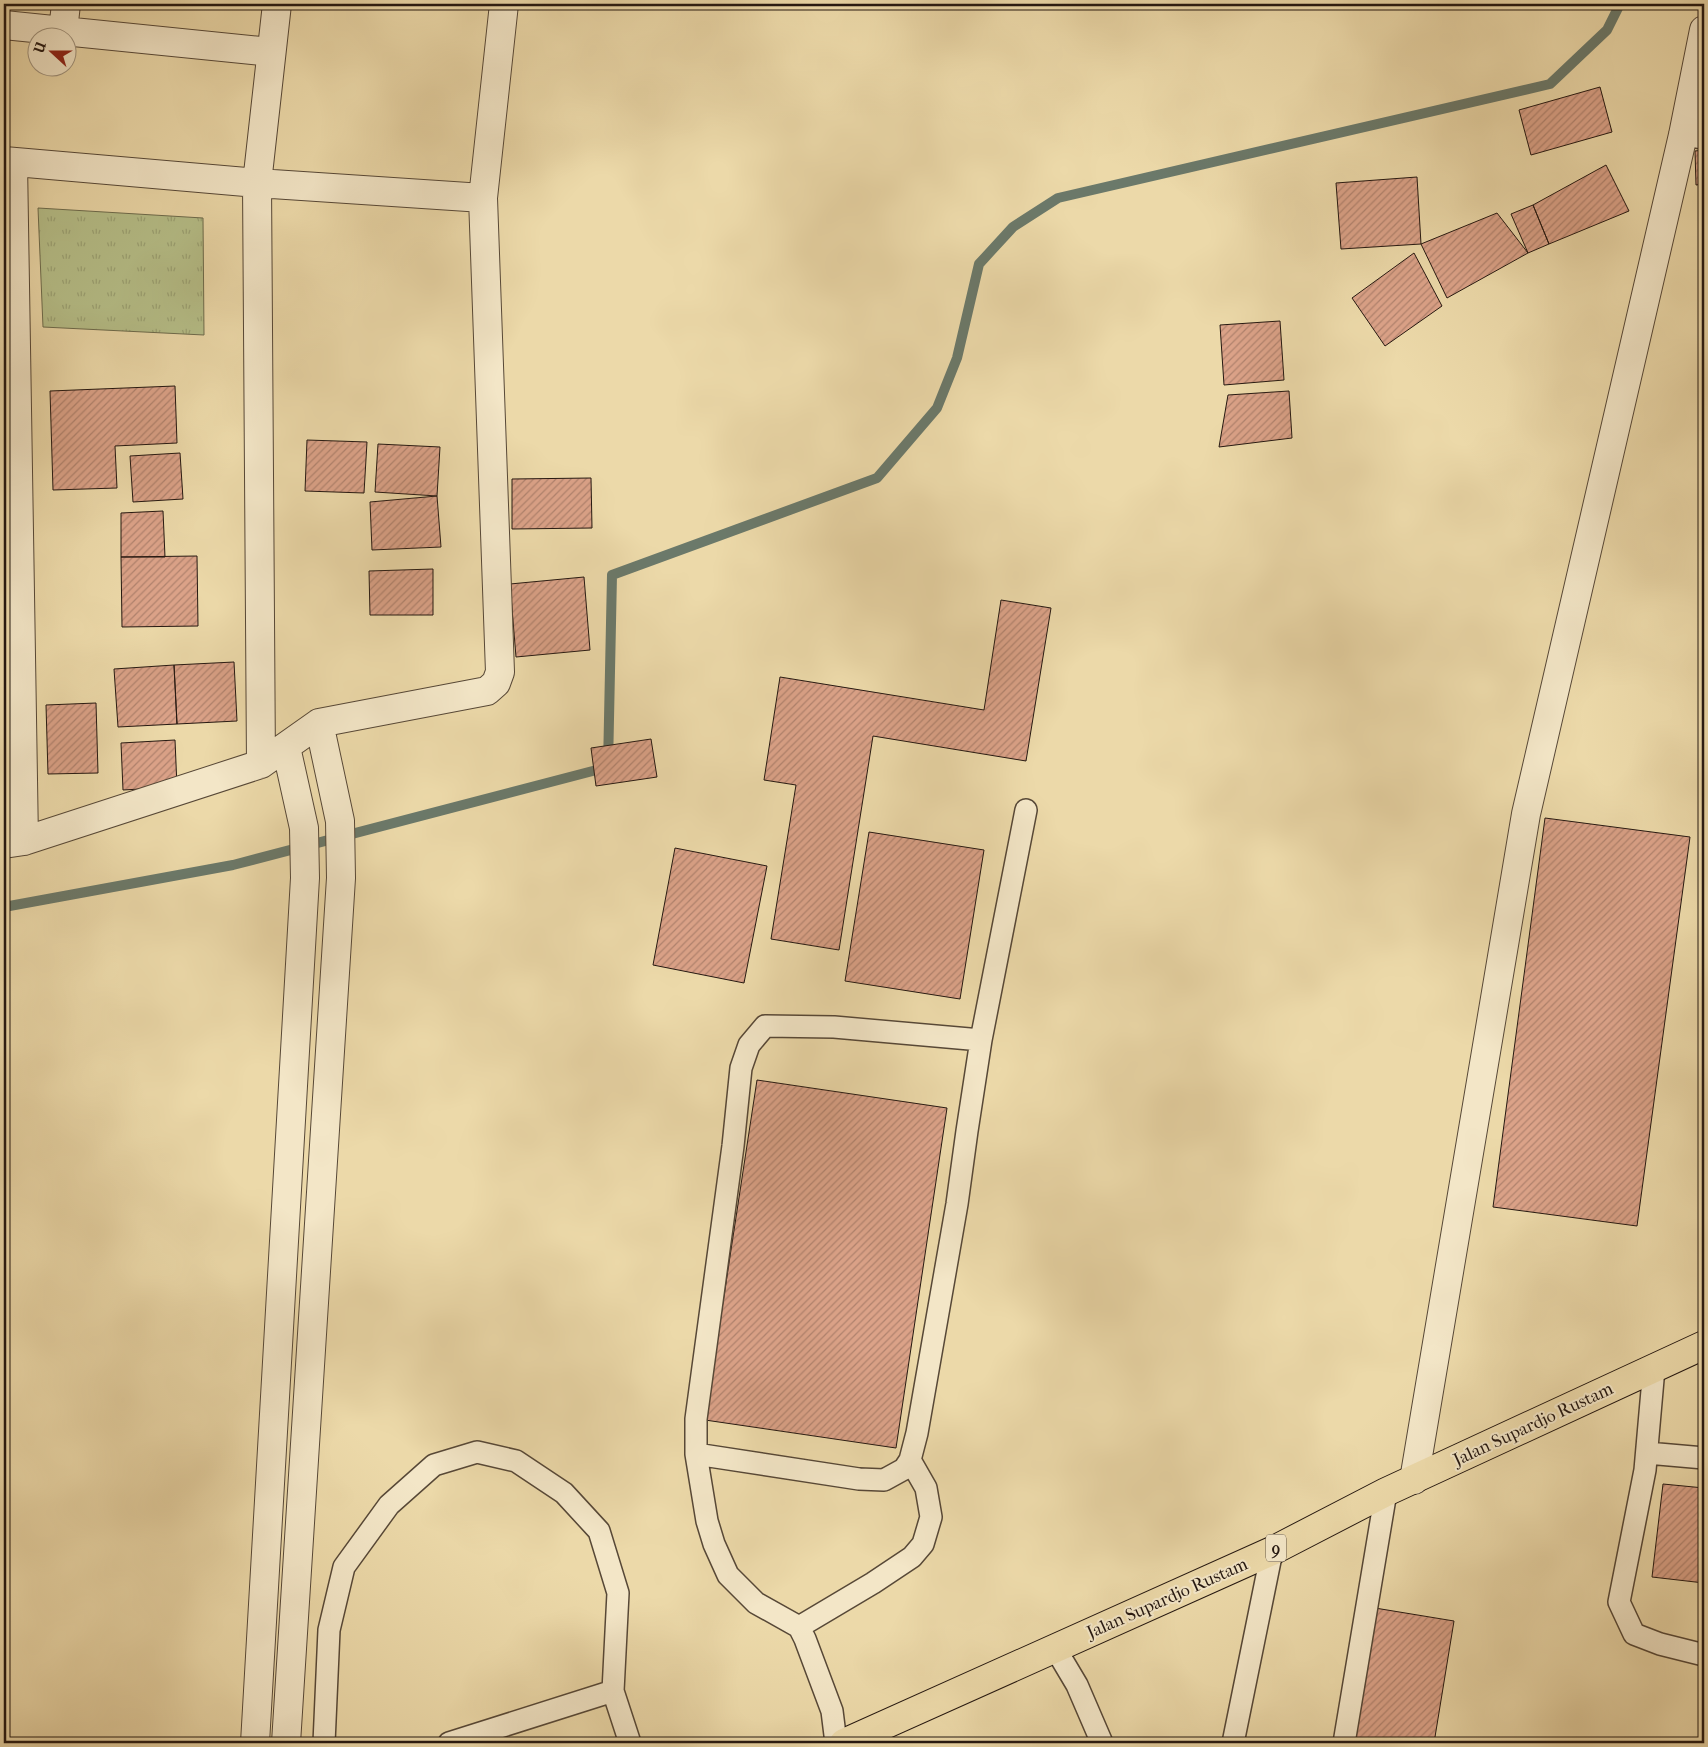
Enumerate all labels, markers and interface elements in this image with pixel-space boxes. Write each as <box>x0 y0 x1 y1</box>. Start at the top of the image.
north arrow <box>28 28 78 78</box>
text: U <box>30 39 50 57</box>
street label: Jalan Supardjo Rustam <box>1448 1378 1616 1472</box>
road number: 9 <box>1266 1535 1286 1562</box>
street label: Jalan Supardjo Rustam <box>1082 1553 1251 1644</box>

